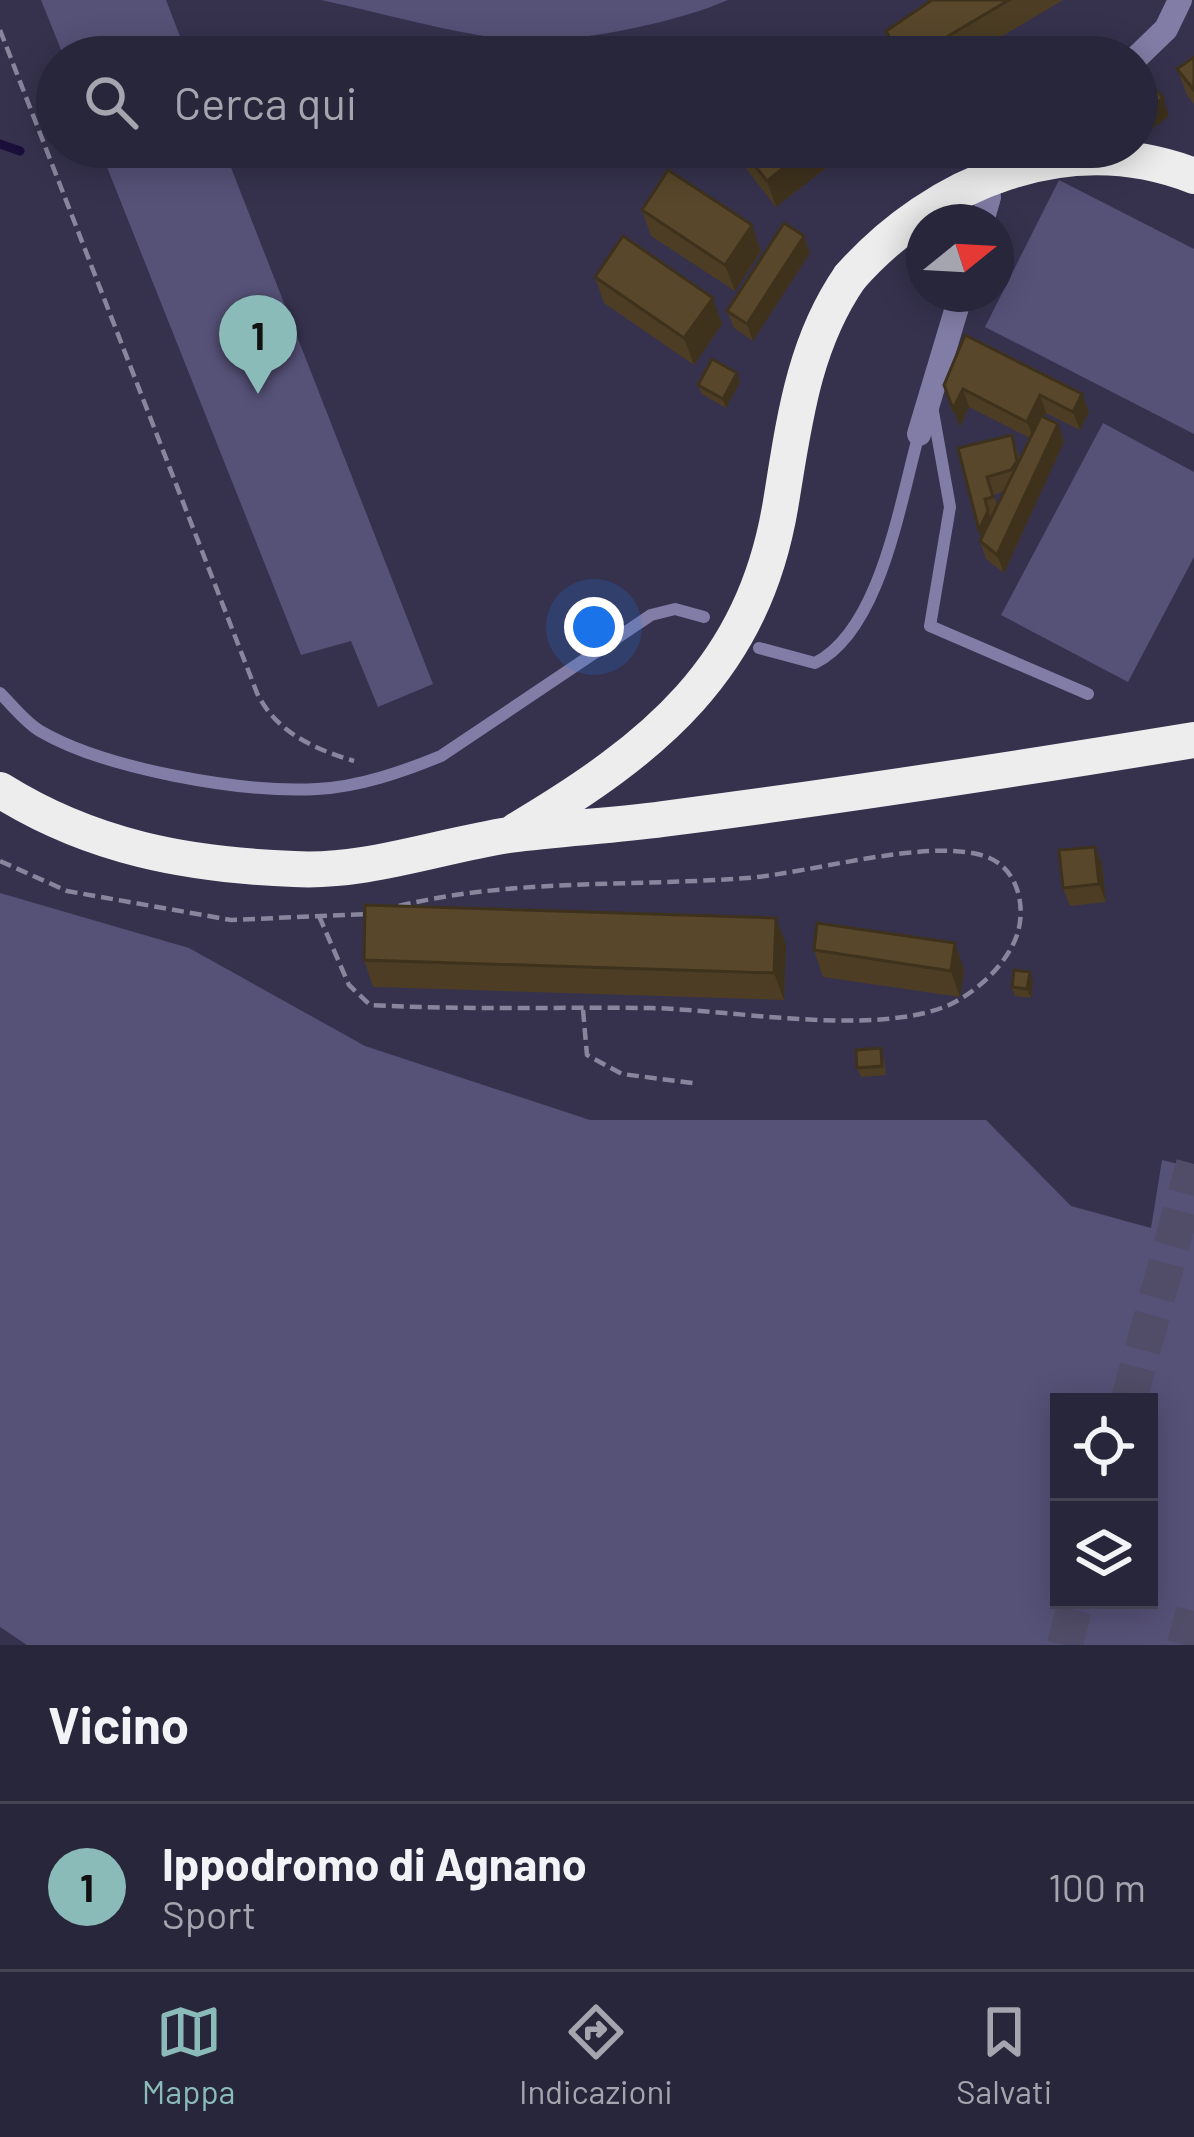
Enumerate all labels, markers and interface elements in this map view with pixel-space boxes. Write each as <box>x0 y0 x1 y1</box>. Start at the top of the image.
search box <box>36 36 1158 168</box>
icon: search <box>78 69 144 135</box>
text: Cerca qui <box>174 75 357 129</box>
north arrow <box>906 204 1014 312</box>
pin: 1 <box>219 295 297 394</box>
your location <box>564 597 624 657</box>
map controls <box>1050 1393 1158 1609</box>
button: locate <box>1050 1393 1158 1501</box>
button: layers <box>1050 1501 1158 1609</box>
text: Vicino <box>48 1693 189 1754</box>
text: Ippodromo di Agnano <box>162 1836 587 1890</box>
text: 1 <box>80 1863 94 1910</box>
text: 100 m <box>1048 1863 1146 1910</box>
text: Sport <box>162 1890 256 1937</box>
tab: Mappa <box>142 1999 235 2111</box>
tab: Indicazioni <box>519 1999 673 2111</box>
tab: Salvati <box>956 1999 1052 2111</box>

